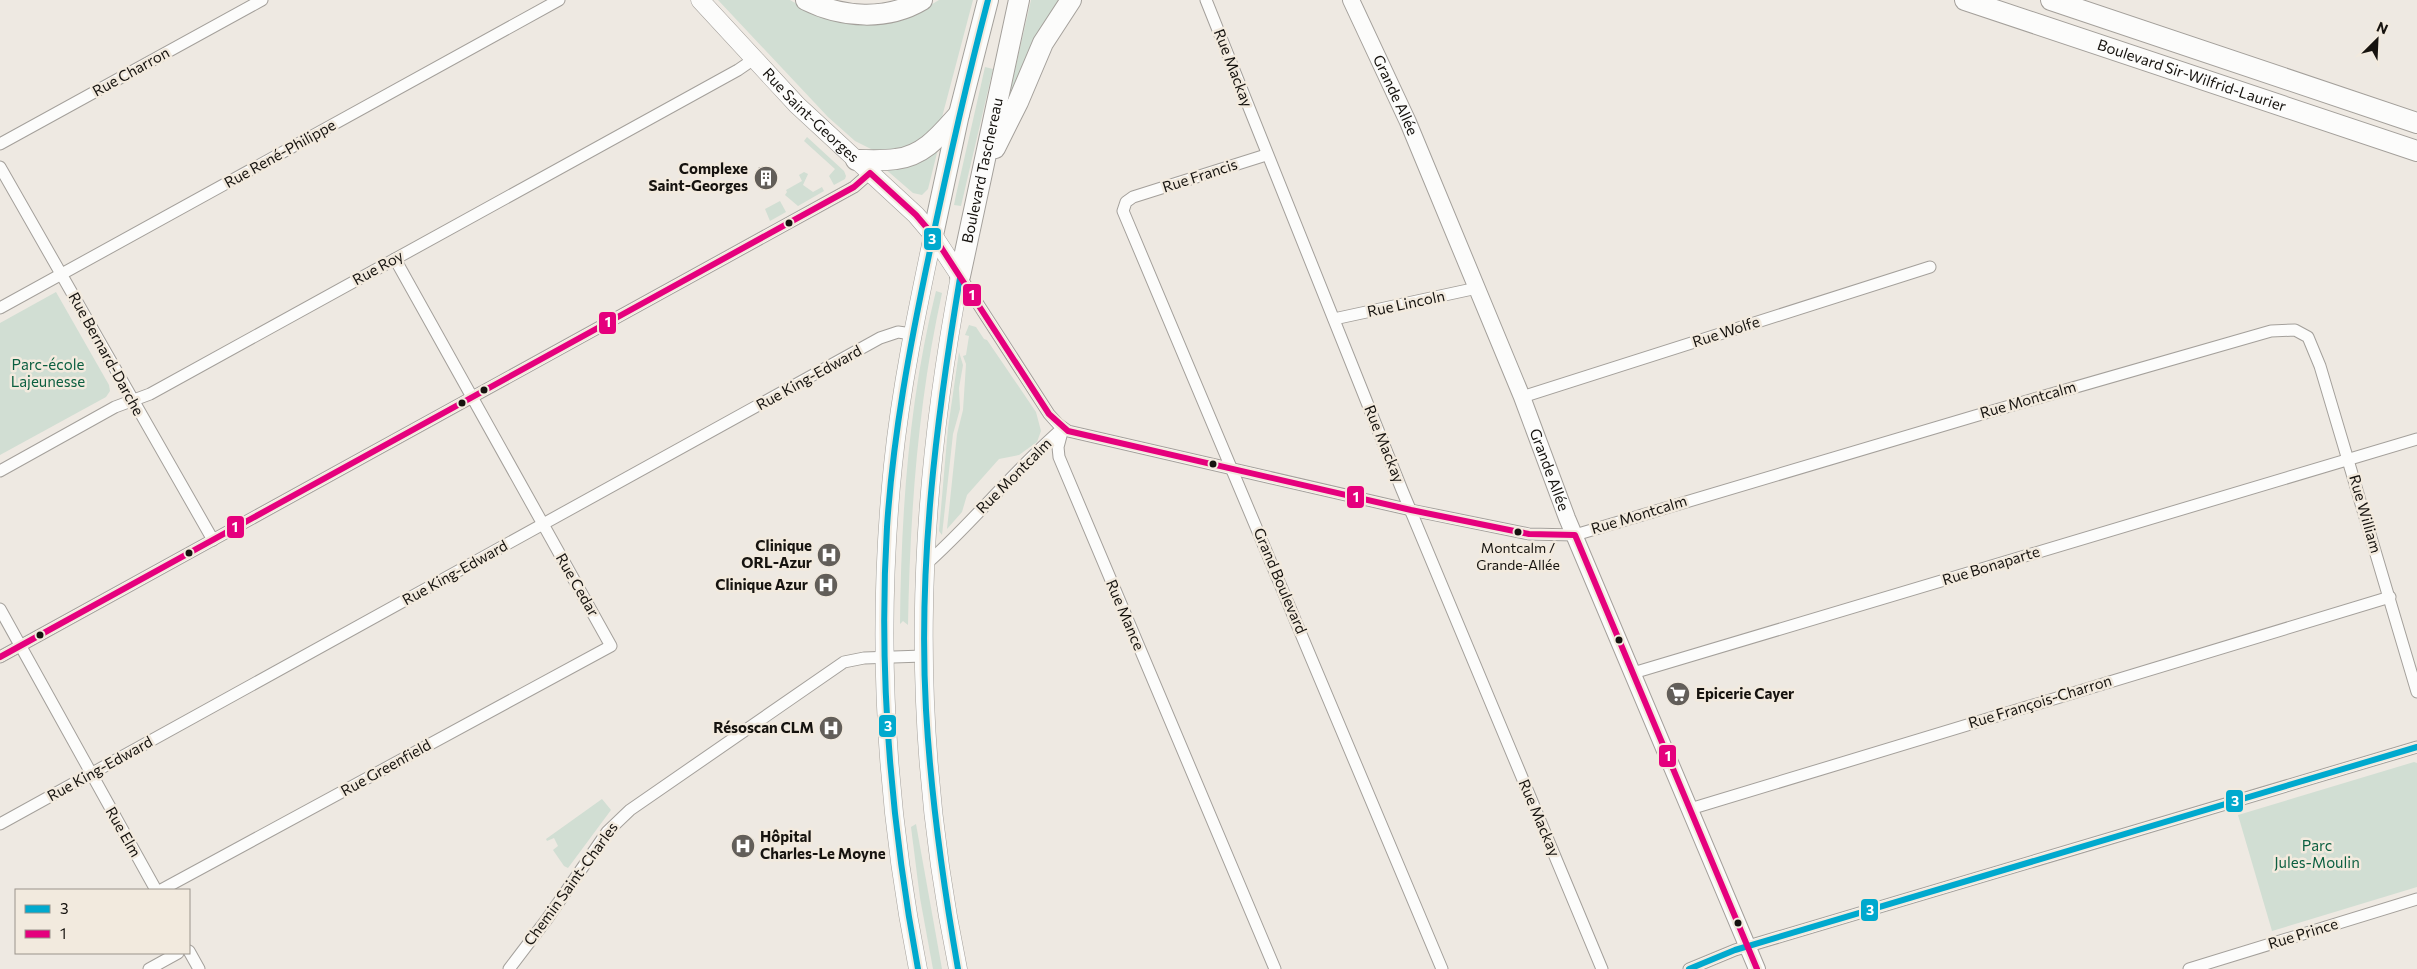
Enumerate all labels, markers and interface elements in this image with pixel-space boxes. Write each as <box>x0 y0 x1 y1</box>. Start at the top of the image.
north arrow <box>2352 15 2402 65</box>
text: N <box>2374 18 2391 38</box>
street label: Rue Mackay <box>1211 26 1257 109</box>
street label: Boulevard Sir-Wilfrid-Laurier <box>2095 35 2289 115</box>
street label: Rue Charron <box>89 43 172 100</box>
street label: Grande Allée <box>1370 52 1422 138</box>
street label: Rue Saint-Georges <box>759 64 863 166</box>
street label: Boulevard Taschereau <box>957 96 1006 244</box>
street label: Rue René-Philippe <box>221 115 338 191</box>
street label: Rue Francis <box>1160 154 1240 196</box>
place label: Complexe Saint-Georges <box>649 159 748 194</box>
building icon: Complexe Saint-Georges <box>753 165 779 191</box>
unlabelled marker <box>784 218 794 228</box>
line badge: 3 <box>923 227 942 251</box>
text: 3 <box>928 230 936 247</box>
street label: Rue Roy <box>349 246 406 288</box>
line badge: 1 <box>962 283 982 307</box>
text: 1 <box>969 286 975 303</box>
street label: Rue Lincoln <box>1365 286 1446 320</box>
street label: Rue Bernard-Darche <box>65 289 148 418</box>
line badge: 1 <box>598 311 617 335</box>
street label: Rue Wolfe <box>1690 312 1762 350</box>
text: 1 <box>605 313 611 330</box>
street label: Rue King-Edward <box>753 341 864 413</box>
park label: Parc-école Lajeunesse <box>11 355 85 390</box>
street label: Rue Montcalm <box>1978 377 2078 421</box>
unlabelled marker <box>479 385 489 395</box>
unlabelled marker <box>457 398 467 408</box>
street label: Rue Mackay <box>1361 402 1409 485</box>
street label: Grande Allée <box>1526 426 1574 513</box>
street label: Rue Montcalm <box>972 434 1055 517</box>
unlabelled marker <box>1208 459 1218 469</box>
street label: Rue William <box>2346 472 2386 555</box>
line badge: 1 <box>1346 485 1365 509</box>
text: 1 <box>1353 488 1359 505</box>
street label: Rue Montcalm <box>1589 491 1689 537</box>
line badge: 1 <box>226 515 245 539</box>
text: 1 <box>232 518 238 535</box>
street label: Grand Boulevard <box>1251 525 1311 636</box>
marker: Montcalm / Grande-Allée <box>1513 527 1523 537</box>
street label: Rue King-Edward <box>399 536 510 608</box>
place label: Clinique ORL-Azur <box>741 536 812 571</box>
place label: Montcalm / Grande-Allée <box>1476 539 1560 573</box>
hospital icon: Clinique ORL-Azur <box>816 542 842 568</box>
street label: Rue Bonaparte <box>1940 542 2042 588</box>
unlabelled marker <box>184 548 194 558</box>
street label: Rue Cedar <box>553 550 603 619</box>
hospital icon: Clinique Azur <box>813 572 839 598</box>
place label: Clinique Azur <box>715 575 808 593</box>
street label: Rue Mance <box>1103 577 1149 653</box>
unlabelled marker <box>35 630 45 640</box>
unlabelled marker <box>1614 635 1624 645</box>
street label: Rue François-Charron <box>1966 671 2114 731</box>
supermarket icon: Epicerie Cayer <box>1665 681 1691 707</box>
place label: Epicerie Cayer <box>1696 684 1794 702</box>
line badge: 3 <box>878 714 897 738</box>
hospital icon: Résoscan CLM <box>818 715 844 741</box>
text: 3 <box>884 717 892 734</box>
place label: Résoscan CLM <box>713 718 814 736</box>
street label: Rue King-Edward <box>44 732 155 804</box>
street label: Rue Greenfield <box>337 735 434 799</box>
line badge: 1 <box>1658 744 1677 768</box>
text: 1 <box>1665 747 1671 764</box>
street label: Rue Mackay <box>1516 776 1564 859</box>
line badge: 3 <box>2225 789 2244 813</box>
text: 3 <box>2231 792 2239 809</box>
street label: Rue Elm <box>102 803 145 860</box>
street label: Chemin Saint-Charles <box>519 818 621 949</box>
place label: Hôpital Charles-Le Moyne <box>760 827 886 862</box>
hospital icon: Hôpital Charles-Le Moyne <box>730 833 756 859</box>
park label: Parc Jules-Moulin <box>2274 836 2360 871</box>
legend <box>15 889 190 954</box>
line badge: 3 <box>1860 898 1879 922</box>
text: 3 <box>60 899 69 917</box>
text: 3 <box>1866 901 1874 918</box>
street label: Rue Prince <box>2265 914 2340 952</box>
unlabelled marker <box>1733 918 1743 928</box>
text: 1 <box>60 924 66 942</box>

